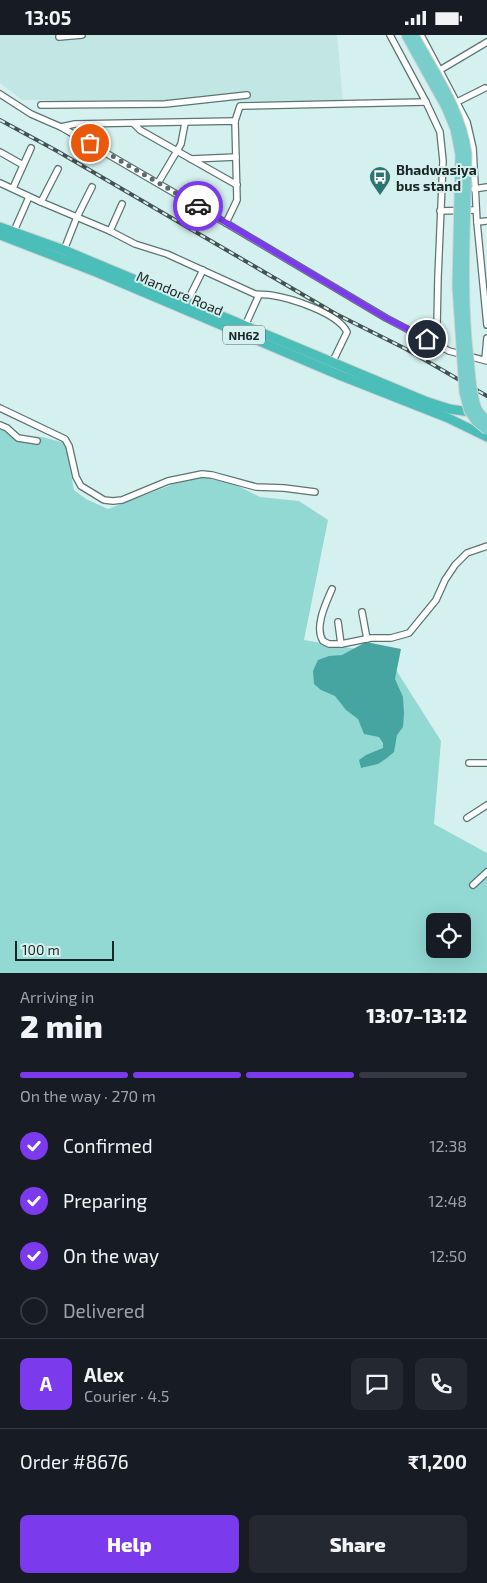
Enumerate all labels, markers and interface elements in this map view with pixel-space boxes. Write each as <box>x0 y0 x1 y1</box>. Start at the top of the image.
text: 13:05 <box>25 6 71 29</box>
pin <box>69 122 111 164</box>
icon: bag <box>76 129 104 157</box>
place label: Bhadwasiya bus stand <box>396 161 477 194</box>
bus stop icon: Bhadwasiya bus stand <box>368 165 392 196</box>
courier <box>173 181 223 231</box>
icon: car <box>184 192 212 220</box>
street label: Mandore Road <box>134 267 226 319</box>
pin <box>406 318 448 360</box>
road number: NH62 <box>223 325 265 345</box>
icon: home <box>413 325 441 353</box>
map controls <box>426 913 471 958</box>
button: locate <box>426 913 471 958</box>
scale bar <box>15 938 114 961</box>
text: 100 m <box>22 941 60 958</box>
text: Arriving in <box>20 987 94 1006</box>
text: 13:07–13:12 <box>366 1004 467 1027</box>
text: 2 min <box>20 1006 103 1044</box>
text: On the way · 270 m <box>20 1086 156 1105</box>
icon: check <box>20 1132 48 1160</box>
text: Confirmed <box>63 1134 153 1157</box>
text: 12:38 <box>429 1136 467 1155</box>
icon: check <box>20 1187 48 1215</box>
text: Preparing <box>63 1189 147 1212</box>
text: 12:48 <box>428 1191 467 1210</box>
icon: check <box>20 1242 48 1270</box>
text: On the way <box>63 1244 159 1267</box>
text: 12:50 <box>430 1246 467 1265</box>
text: Delivered <box>63 1299 145 1322</box>
button: chat <box>351 1358 403 1410</box>
button: phone <box>415 1358 467 1410</box>
text: Alex <box>84 1363 124 1386</box>
text: A <box>40 1372 52 1395</box>
text: Courier · 4.5 <box>84 1386 169 1405</box>
text: Order #8676 <box>20 1450 129 1473</box>
text: ₹1,200 <box>408 1450 467 1473</box>
button: Help <box>20 1515 239 1573</box>
button: Share <box>249 1515 467 1573</box>

